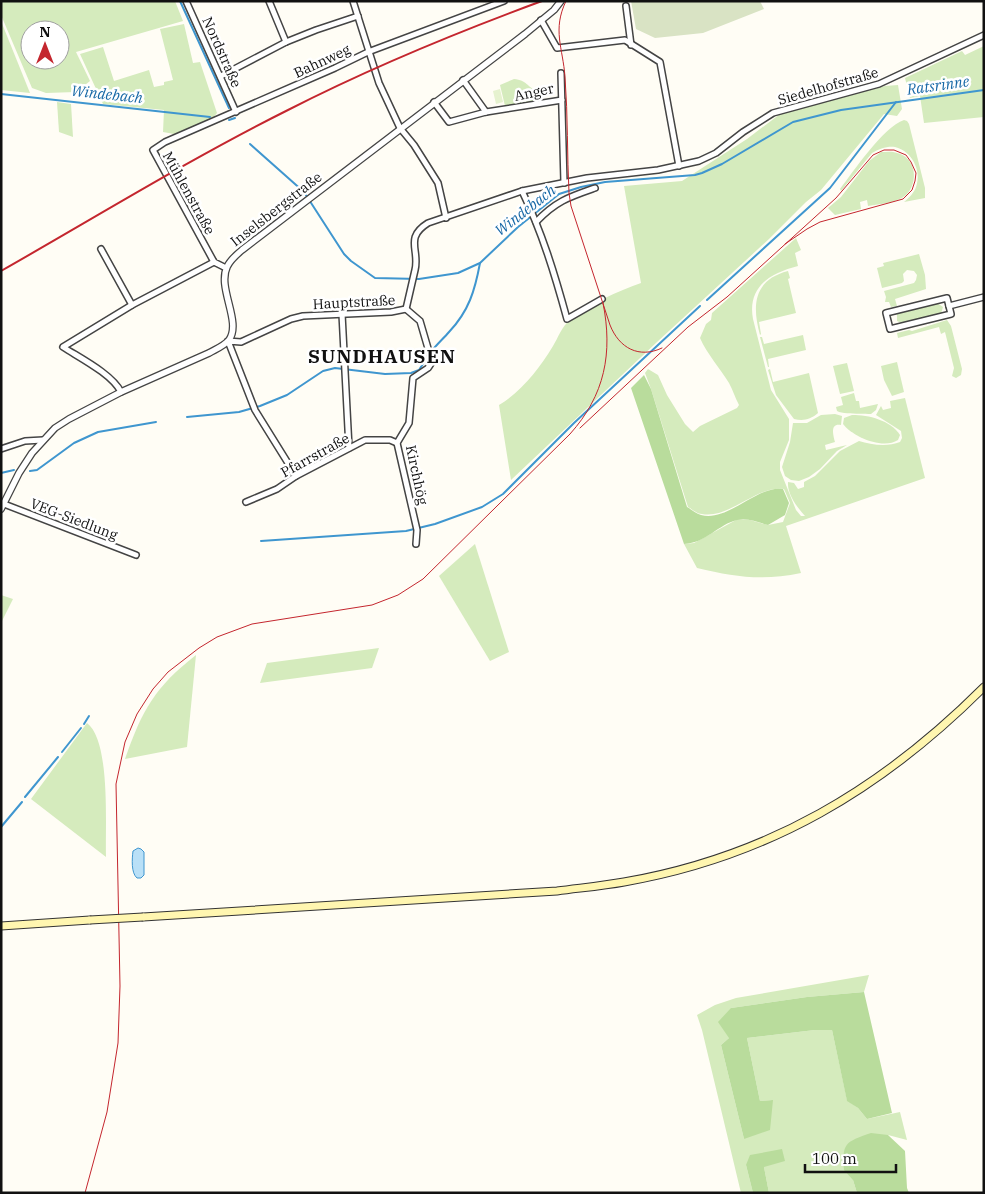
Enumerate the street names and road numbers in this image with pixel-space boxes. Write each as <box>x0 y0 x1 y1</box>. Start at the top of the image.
street label: Nordstraße <box>198 14 246 90</box>
street label: Bahnweg <box>291 40 354 82</box>
street label: Siedelhofstraße <box>776 63 880 109</box>
street label: Anger <box>513 79 556 105</box>
street label: Mühlenstraße <box>159 148 219 238</box>
street label: Inselsbergstraße <box>227 168 325 250</box>
street label: Hauptstraße <box>312 291 396 313</box>
street label: Pfarrstraße <box>278 429 352 481</box>
street label: Kirchhög <box>402 443 432 507</box>
street label: VEG-Siedlung <box>28 494 121 544</box>

